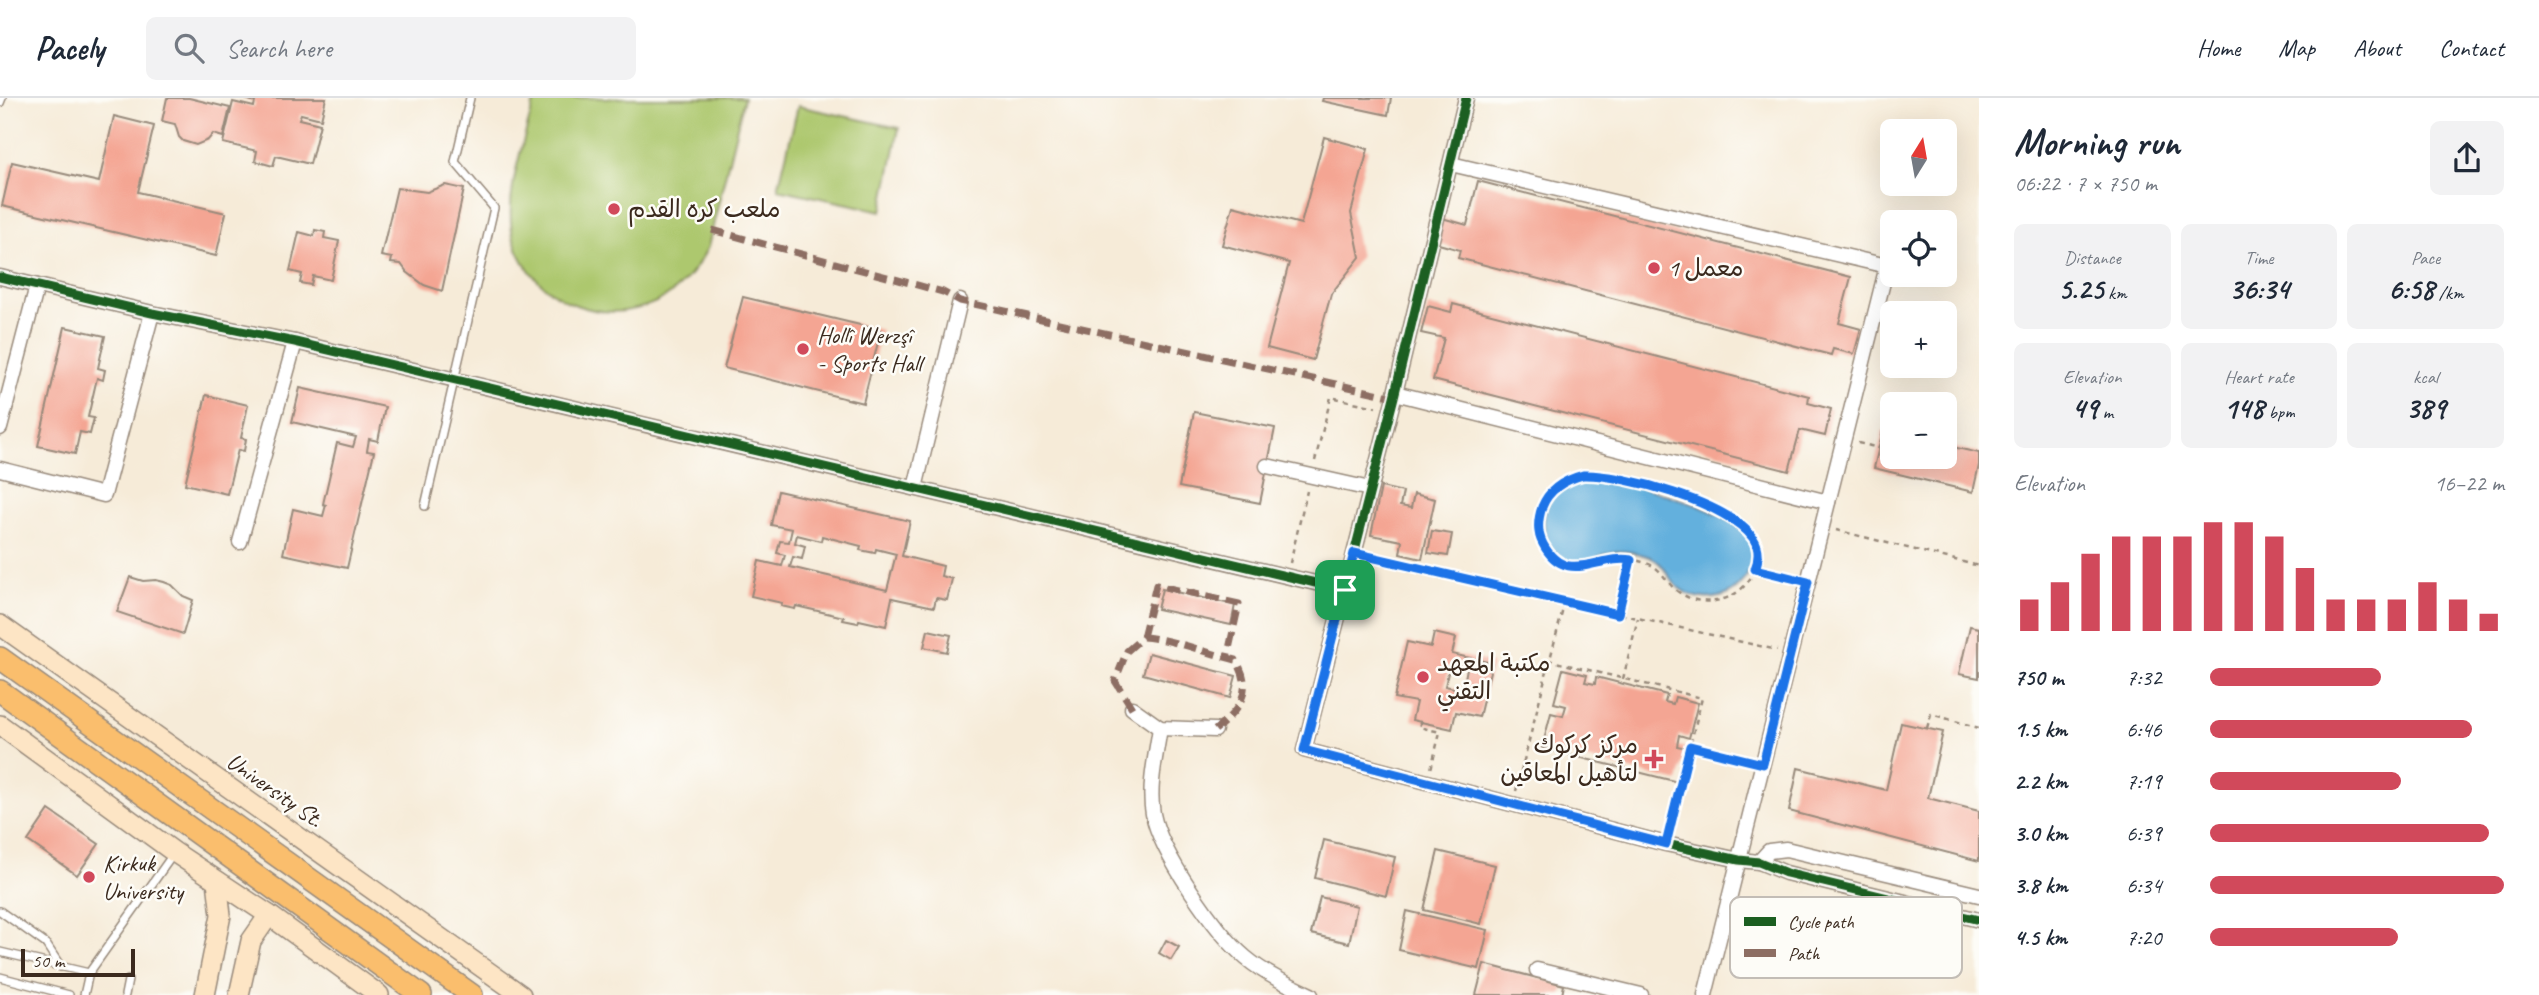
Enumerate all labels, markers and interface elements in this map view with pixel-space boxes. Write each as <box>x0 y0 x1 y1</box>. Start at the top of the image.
search box <box>146 17 636 80</box>
text: Pacely <box>35 27 104 69</box>
icon: search <box>170 29 208 67</box>
text: Search here <box>226 32 332 65</box>
text: Home <box>2197 33 2240 63</box>
text: Map <box>2278 33 2315 63</box>
text: About <box>2353 33 2401 63</box>
text: Contact <box>2439 33 2504 63</box>
north arrow <box>1880 119 1956 196</box>
map controls <box>1880 119 1957 469</box>
text: Morning run <box>2014 119 2180 166</box>
button: share <box>2430 121 2504 195</box>
text: 06:22 · 7 × 750 m <box>2014 169 2157 198</box>
place label: ملعب كره القدم <box>628 194 781 227</box>
marker: ملعب كره القدم <box>606 201 622 217</box>
button: locate <box>1880 210 1957 287</box>
text: Distance <box>2064 246 2121 270</box>
text: Time <box>2244 246 2274 270</box>
text: Pace <box>2411 246 2440 270</box>
place label: معمل 1 <box>1668 253 1744 283</box>
marker: معمل 1 <box>1646 260 1662 276</box>
text: 5.25 <box>2058 270 2103 308</box>
text: 36:34 <box>2229 270 2289 308</box>
text: 6:58 <box>2388 270 2434 308</box>
text: km <box>2103 281 2127 305</box>
text: /km <box>2434 281 2464 305</box>
button: + <box>1880 301 1957 378</box>
place label: Hollî Werzşî - Sports Hall <box>817 320 926 378</box>
marker: Hollî Werzşî - Sports Hall <box>795 341 811 357</box>
text: Elevation <box>2063 365 2122 389</box>
text: Heart rate <box>2224 365 2294 389</box>
text: kcal <box>2413 365 2438 389</box>
text: 49 <box>2071 389 2098 427</box>
text: 148 <box>2223 389 2264 427</box>
text: 389 <box>2406 389 2446 427</box>
button: − <box>1880 392 1957 469</box>
text: m <box>2098 400 2113 424</box>
text: bpm <box>2264 400 2295 424</box>
text: Elevation <box>2014 469 2085 498</box>
text: 16–22 m <box>2434 469 2504 498</box>
pin <box>1315 560 1375 620</box>
icon: arrive <box>1326 571 1364 609</box>
place label: مكتبة المعهد التقني <box>1437 648 1550 712</box>
text: 750 m <box>2014 663 2063 692</box>
text: 7:32 <box>2126 663 2162 692</box>
marker: مكتبة المعهد التقني <box>1415 669 1431 685</box>
text: 1.5 km <box>2014 715 2067 744</box>
text: 6:46 <box>2126 715 2162 744</box>
place label: مركز كركوك لتأهيل المعاقين <box>1500 730 1638 788</box>
street label: University St. <box>221 746 329 834</box>
marker: مركز كركوك لتأهيل المعاقين <box>1644 749 1664 769</box>
text: 2.2 km <box>2014 767 2068 796</box>
text: 7:19 <box>2126 767 2162 796</box>
text: 3.0 km <box>2014 819 2068 848</box>
text: 6:39 <box>2126 819 2162 848</box>
place label: Kirkuk University <box>103 848 185 906</box>
marker: Kirkuk University <box>81 869 97 885</box>
text: 3.8 km <box>2014 871 2068 900</box>
text: 6:34 <box>2126 871 2162 900</box>
legend <box>1730 897 1962 978</box>
text: Cycle path <box>1788 910 1854 934</box>
text: 4.5 km <box>2014 923 2067 952</box>
text: 7:20 <box>2126 923 2162 952</box>
text: Path <box>1788 942 1821 966</box>
scale bar <box>21 946 135 978</box>
text: 50 m <box>32 949 64 973</box>

